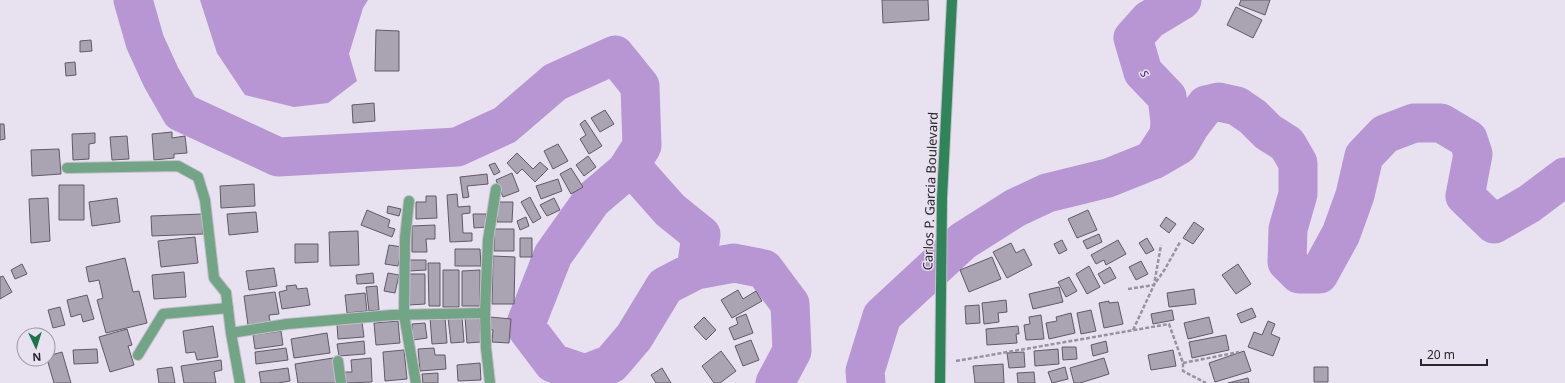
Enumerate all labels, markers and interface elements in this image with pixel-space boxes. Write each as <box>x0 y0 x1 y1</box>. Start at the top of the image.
water label: s <box>1136 65 1156 81</box>
street label: Carlos P. Garcia Boulevard <box>918 111 942 271</box>
north arrow <box>16 327 56 367</box>
scale bar <box>1421 341 1487 367</box>
text: 20 m <box>1427 346 1455 363</box>
text: N <box>32 350 42 365</box>

